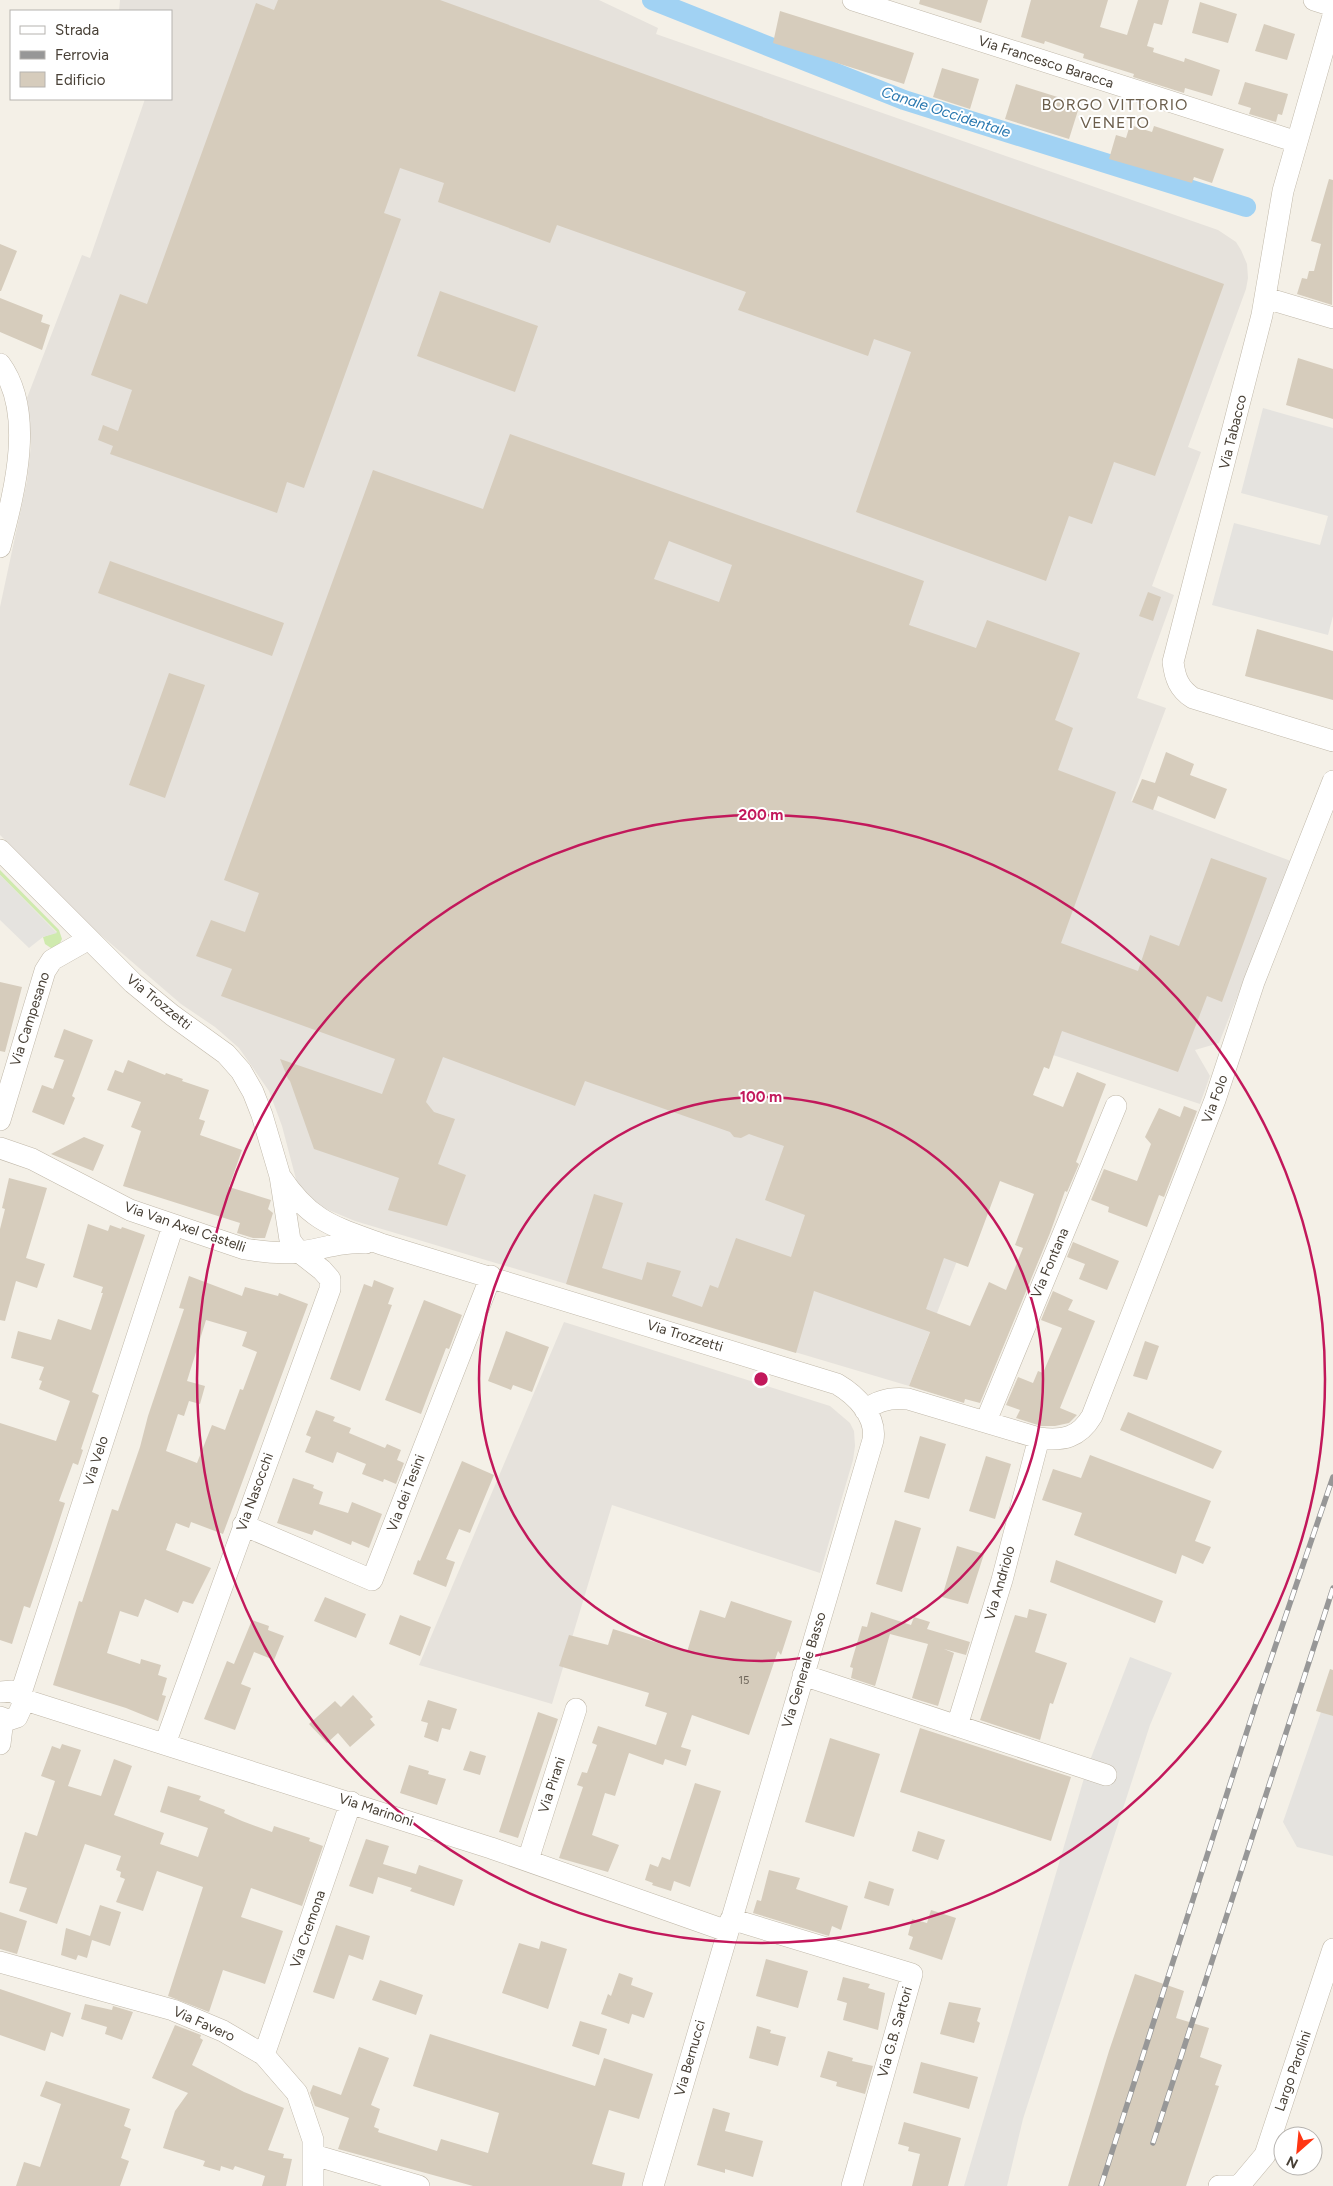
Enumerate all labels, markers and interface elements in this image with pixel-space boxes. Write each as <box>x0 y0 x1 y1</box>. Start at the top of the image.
legend <box>10 10 172 100</box>
text: Strada <box>55 21 99 39</box>
street label: Via Francesco Baracca <box>976 32 1116 92</box>
text: Ferrovia <box>55 46 109 64</box>
text: Edificio <box>55 71 106 89</box>
water label: Canale Occidentale <box>879 83 1013 141</box>
district label: BORGO VITTORIO VENETO <box>1041 95 1189 132</box>
street label: Via Tabacco <box>1216 393 1250 471</box>
text: 200 m <box>739 806 783 824</box>
street label: Via Campesano <box>7 970 53 1068</box>
street label: Via Trozzetti <box>123 971 195 1033</box>
street label: Via Folo <box>1198 1072 1232 1126</box>
text: 100 m <box>740 1088 782 1106</box>
street label: Via Van Axel Castelli <box>122 1198 248 1256</box>
street label: Via Fontana <box>1028 1225 1072 1301</box>
street label: Via Trozzetti <box>645 1316 725 1356</box>
centre of rings <box>752 1370 770 1388</box>
street label: Via Velo <box>80 1434 112 1488</box>
street label: Via Nasocchi <box>233 1450 277 1534</box>
street label: Via dei Tesini <box>383 1452 429 1534</box>
street label: Via Andriolo <box>981 1544 1019 1622</box>
street label: Via Generale Basso <box>778 1610 830 1730</box>
house number: 15 <box>739 1674 749 1687</box>
street label: Via Pirani <box>535 1755 569 1815</box>
street label: Via Marinoni <box>337 1790 415 1830</box>
street label: Via Cremona <box>287 1888 329 1970</box>
street label: Via G.B. Sartori <box>874 1985 916 2079</box>
street label: Via Favero <box>171 2003 237 2045</box>
street label: Via Bernucci <box>671 2018 709 2098</box>
street label: Largo Parolini <box>1271 2028 1315 2114</box>
north arrow <box>1273 2126 1323 2176</box>
text: N <box>1284 2152 1301 2172</box>

